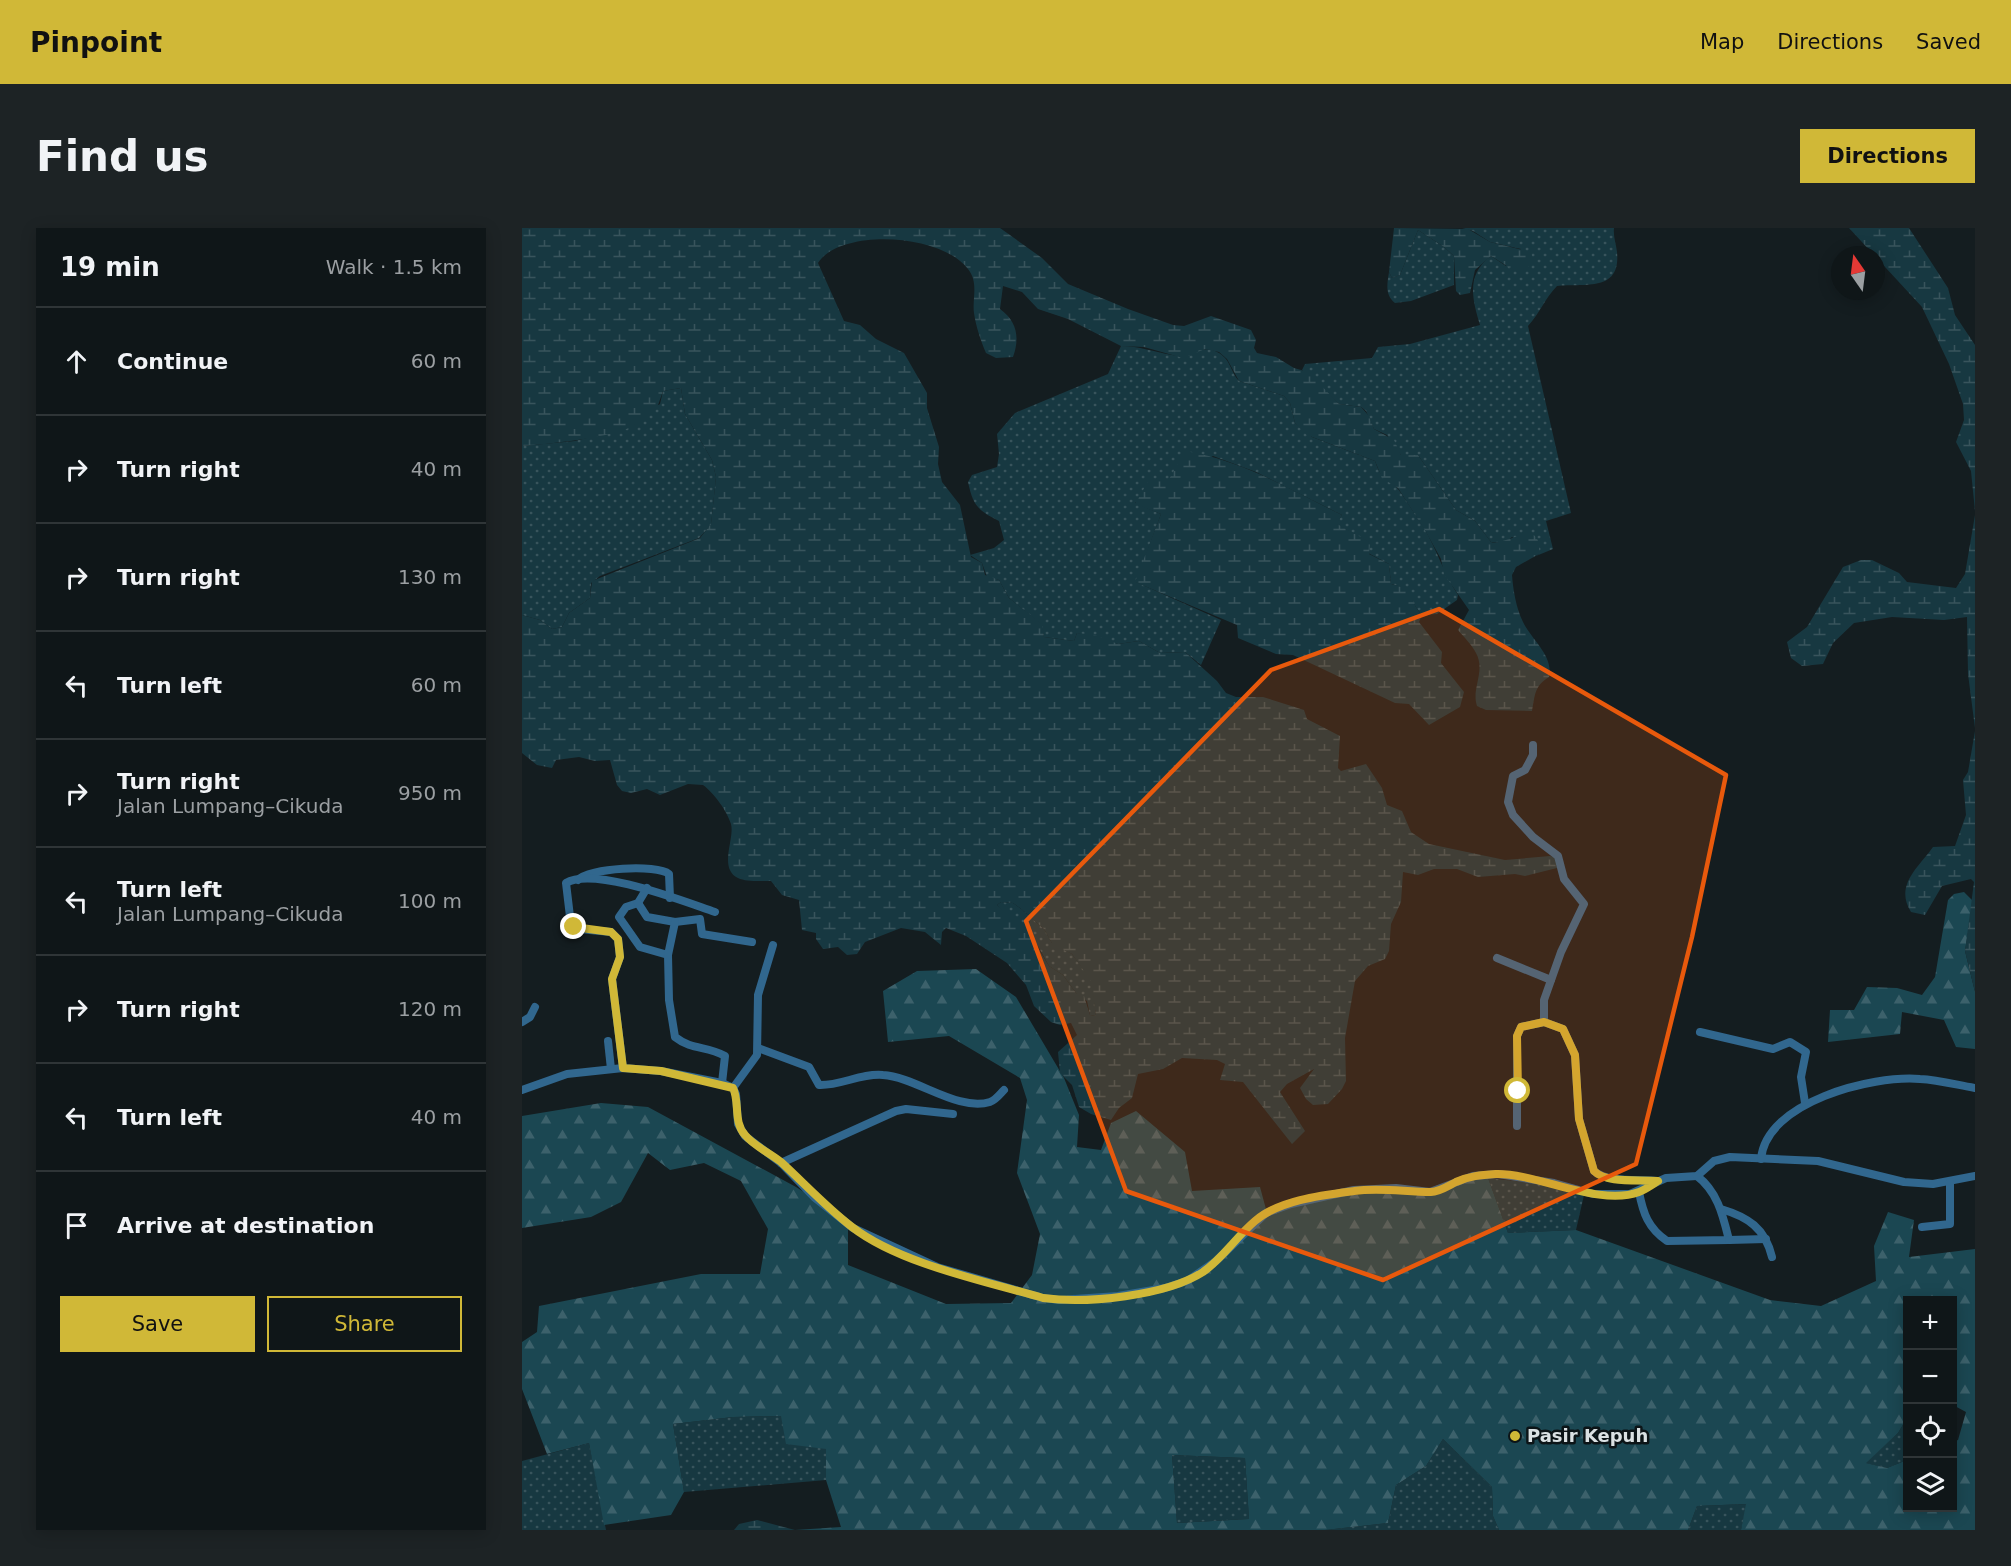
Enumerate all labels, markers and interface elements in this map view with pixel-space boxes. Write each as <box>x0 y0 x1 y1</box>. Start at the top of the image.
text: Pinpoint <box>30 26 162 59</box>
text: Map <box>1700 30 1744 54</box>
text: Directions <box>1777 30 1883 54</box>
text: Saved <box>1916 30 1981 54</box>
button: Directions <box>1800 129 1975 183</box>
text: Find us <box>36 132 209 181</box>
north arrow <box>1831 246 1885 300</box>
text: 19 min <box>60 252 160 282</box>
text: Walk · 1.5 km <box>326 255 462 279</box>
icon: ahead <box>60 345 93 378</box>
text: Continue <box>117 349 228 374</box>
text: 60 m <box>411 349 462 373</box>
icon: right <box>60 453 93 486</box>
text: Turn right <box>117 457 240 482</box>
text: 40 m <box>411 457 462 481</box>
icon: right <box>60 561 93 594</box>
text: Turn right <box>117 565 240 590</box>
text: 130 m <box>398 565 462 589</box>
icon: left <box>60 669 93 702</box>
text: Turn left <box>117 673 222 698</box>
text: 60 m <box>411 673 462 697</box>
text: Turn right <box>117 769 240 794</box>
icon: right <box>60 777 93 810</box>
text: 950 m <box>398 781 462 805</box>
text: Jalan Lumpang–Cikuda <box>117 794 343 818</box>
text: Turn left <box>117 877 222 902</box>
icon: left <box>60 885 93 918</box>
text: 100 m <box>398 889 462 913</box>
text: Jalan Lumpang–Cikuda <box>117 902 343 926</box>
route end <box>560 913 586 939</box>
icon: right <box>60 993 93 1026</box>
text: Turn right <box>117 997 240 1022</box>
text: 120 m <box>398 997 462 1021</box>
route start <box>1504 1077 1530 1103</box>
icon: left <box>60 1101 93 1134</box>
text: Turn left <box>117 1105 222 1130</box>
text: 40 m <box>411 1105 462 1129</box>
icon: arrive <box>60 1209 93 1242</box>
text: Arrive at destination <box>117 1213 374 1238</box>
button: Save <box>60 1296 255 1352</box>
button: Share <box>267 1296 462 1352</box>
map controls <box>1903 1296 1957 1512</box>
button: + <box>1903 1296 1957 1350</box>
button: − <box>1903 1350 1957 1404</box>
button: locate <box>1903 1404 1957 1458</box>
place label: Pasir Kepuh <box>1527 1425 1648 1446</box>
marker: Pasir Kepuh <box>1508 1429 1522 1443</box>
button: layers <box>1903 1458 1957 1512</box>

